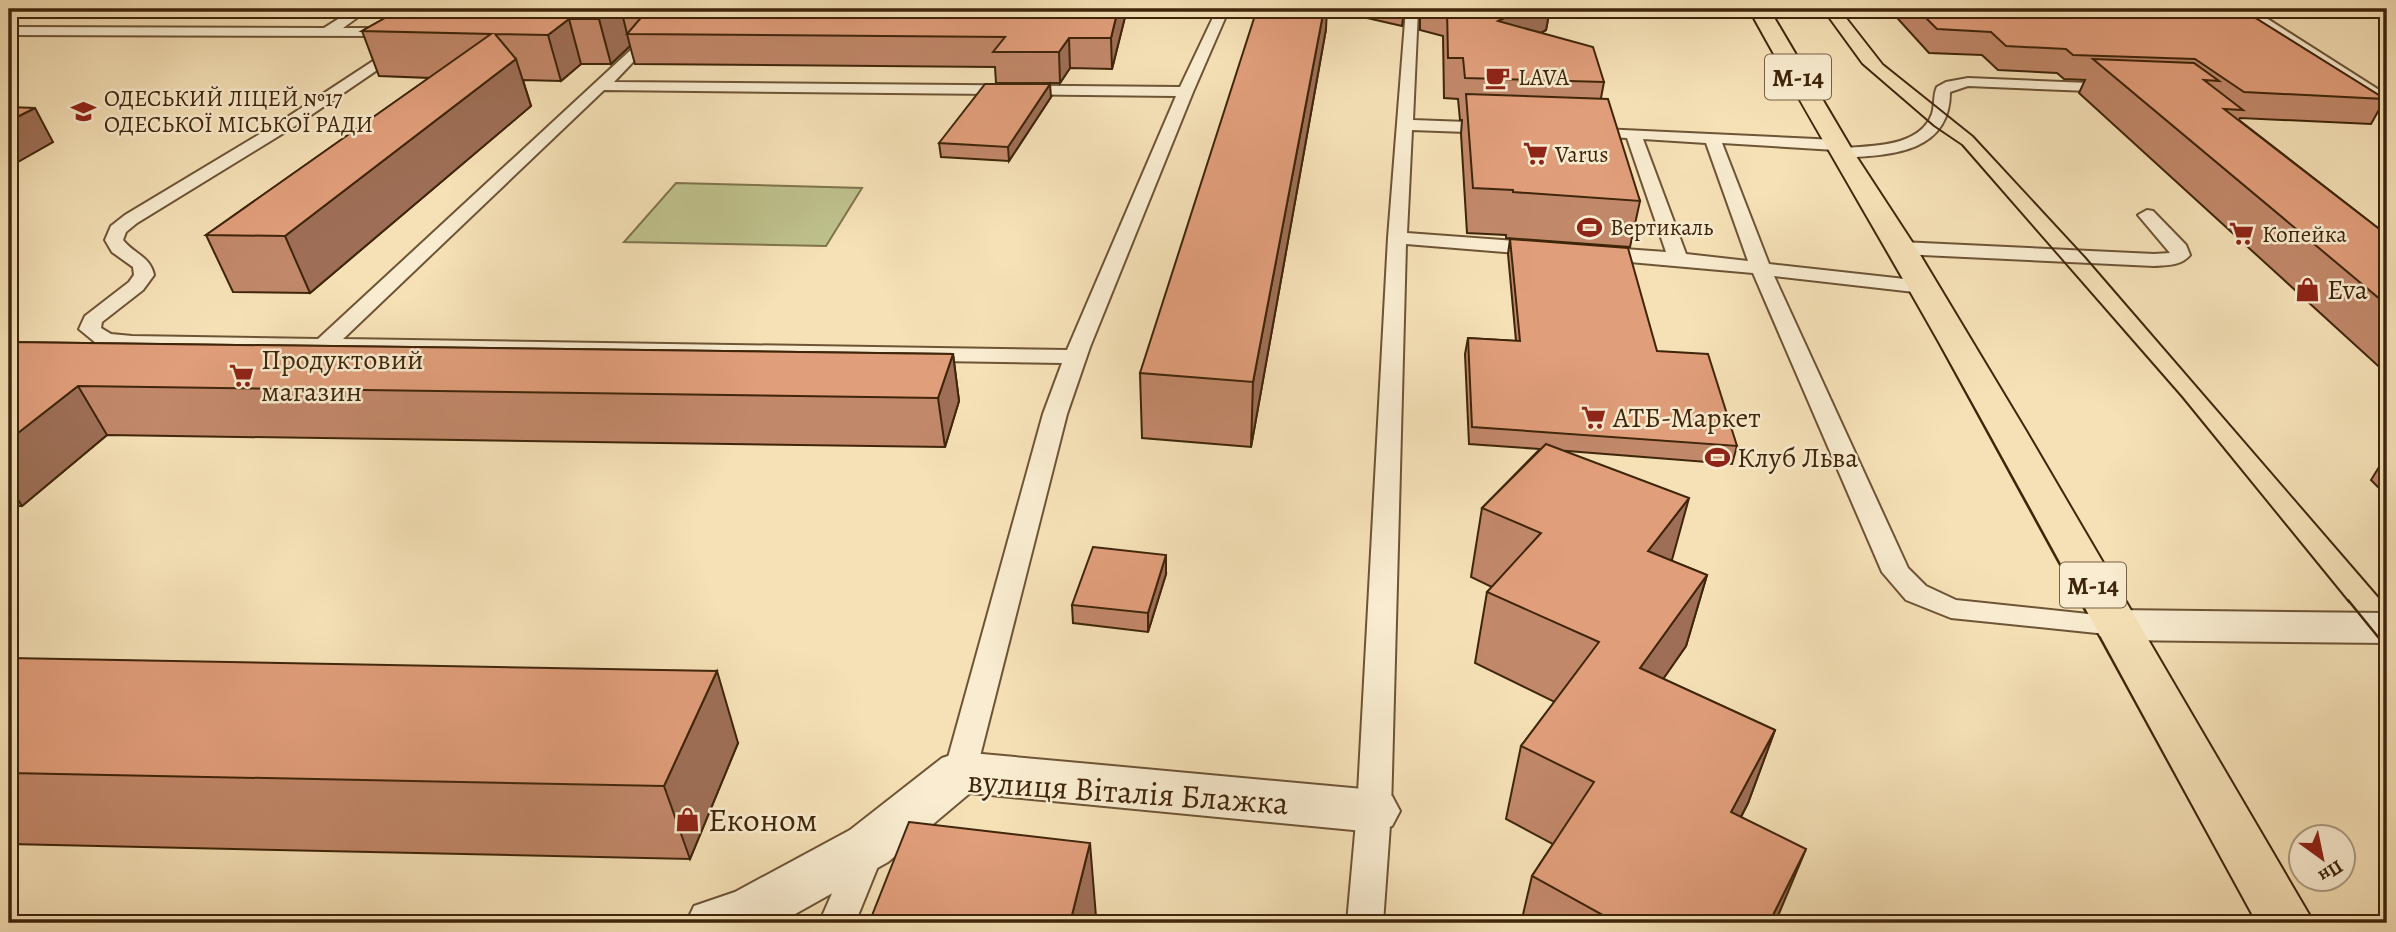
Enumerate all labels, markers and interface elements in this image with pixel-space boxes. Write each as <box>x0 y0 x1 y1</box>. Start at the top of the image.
road number: М-14 <box>1765 54 1831 100</box>
place label: LAVA <box>1518 62 1570 93</box>
cafe icon: LAVA <box>1484 63 1512 91</box>
place label: ОДЕСЬКИЙ ЛІЦЕЙ №17 ОДЕСЬКОЇ МІСЬКОЇ РАДИ <box>104 83 373 140</box>
school or university icon: ОДЕСЬКИЙ ЛІЦЕЙ №17 ОДЕСЬКОЇ МІСЬКОЇ РАДИ <box>70 97 98 125</box>
place label: Varus <box>1554 139 1608 170</box>
supermarket icon: Varus <box>1521 140 1549 168</box>
place label: Вертикаль <box>1610 212 1713 243</box>
sports icon: Вертикаль <box>1576 213 1604 241</box>
place label: Копейка <box>2262 219 2347 250</box>
supermarket icon: Копейка <box>2228 220 2256 248</box>
place label: Eva <box>2327 271 2368 309</box>
shop icon: Eva <box>2293 275 2321 303</box>
place label: Продуктовий магазин <box>261 341 423 411</box>
supermarket icon: Продуктовий магазин <box>227 361 255 389</box>
place label: АТБ-Маркет <box>1612 399 1761 437</box>
supermarket icon: АТБ-Маркет <box>1579 403 1607 431</box>
place label: Клуб Льва <box>1737 439 1858 477</box>
sports icon: Клуб Льва <box>1703 443 1731 471</box>
road number: М-14 <box>2060 562 2126 608</box>
street label: вулиця Віталія Блажка <box>966 758 1291 825</box>
place label: Економ <box>708 797 818 842</box>
shop icon: Економ <box>674 805 702 833</box>
north arrow <box>2288 824 2358 894</box>
text: Пн <box>2313 854 2348 889</box>

